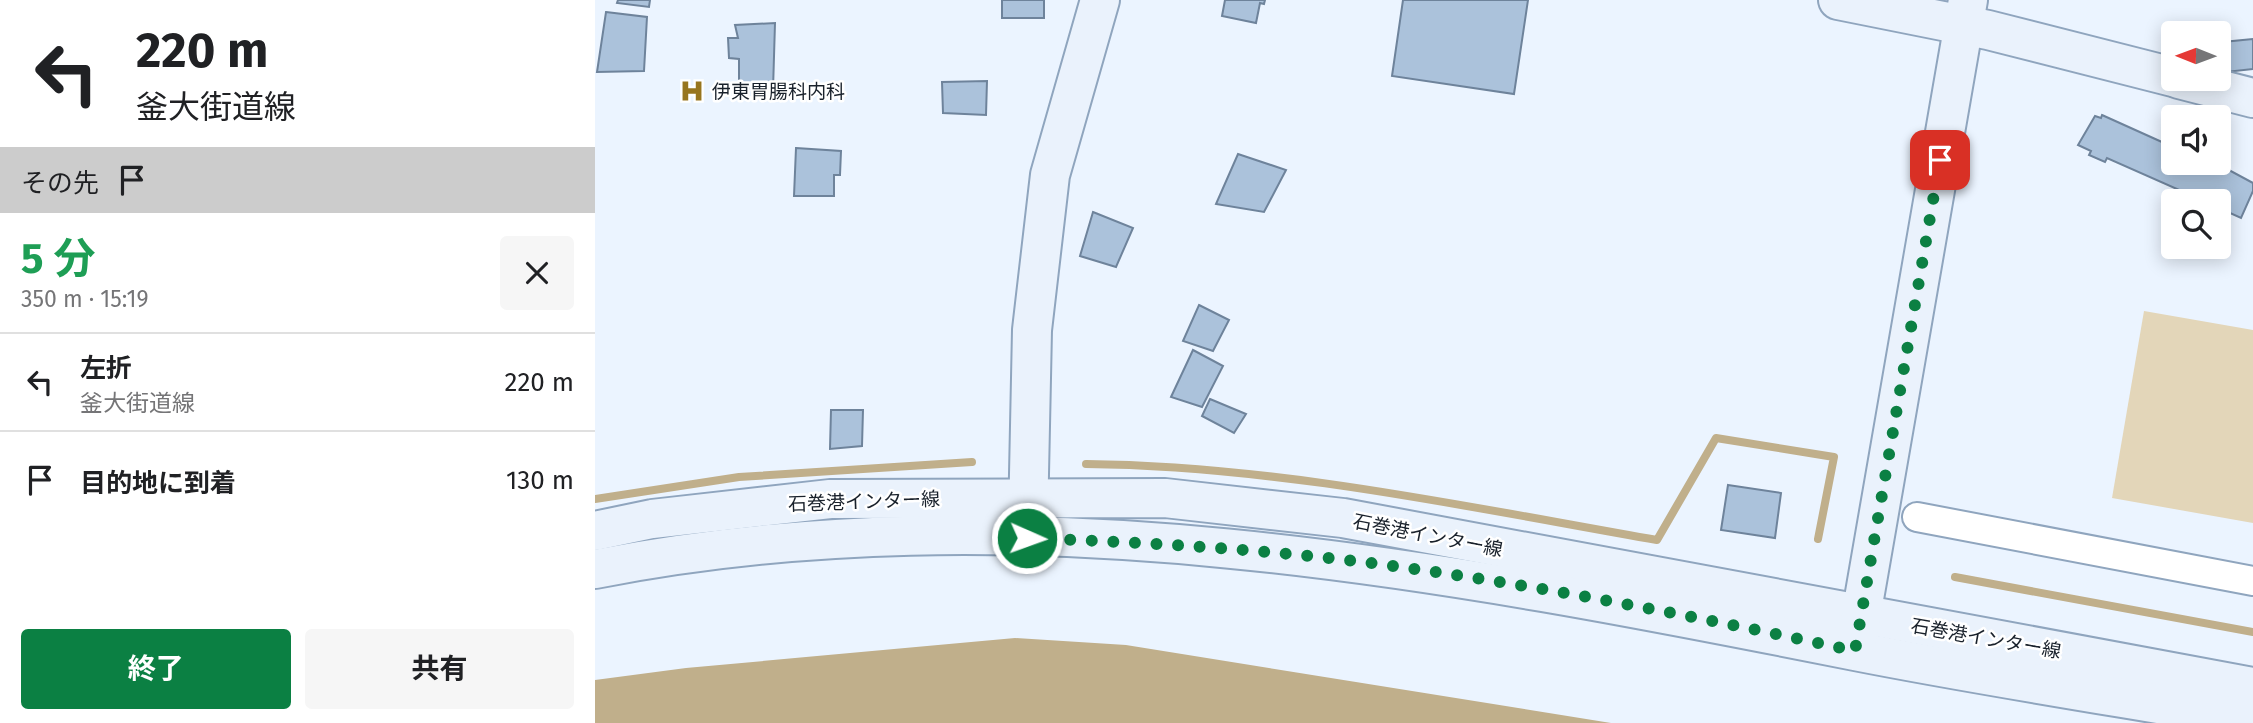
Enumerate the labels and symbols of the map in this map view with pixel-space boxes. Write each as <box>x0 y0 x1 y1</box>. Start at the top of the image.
north arrow <box>2161 21 2231 91</box>
hospital icon: 伊東胃腸科内科 <box>678 77 706 105</box>
place label: 伊東胃腸科内科 <box>712 80 845 103</box>
pin <box>1910 130 1970 190</box>
street label: 石巻港インター線 <box>788 487 940 516</box>
position arrow <box>990 501 1064 575</box>
street label: 石巻港インター線 <box>1351 510 1505 561</box>
street label: 石巻港インター線 <box>1909 614 2063 663</box>

